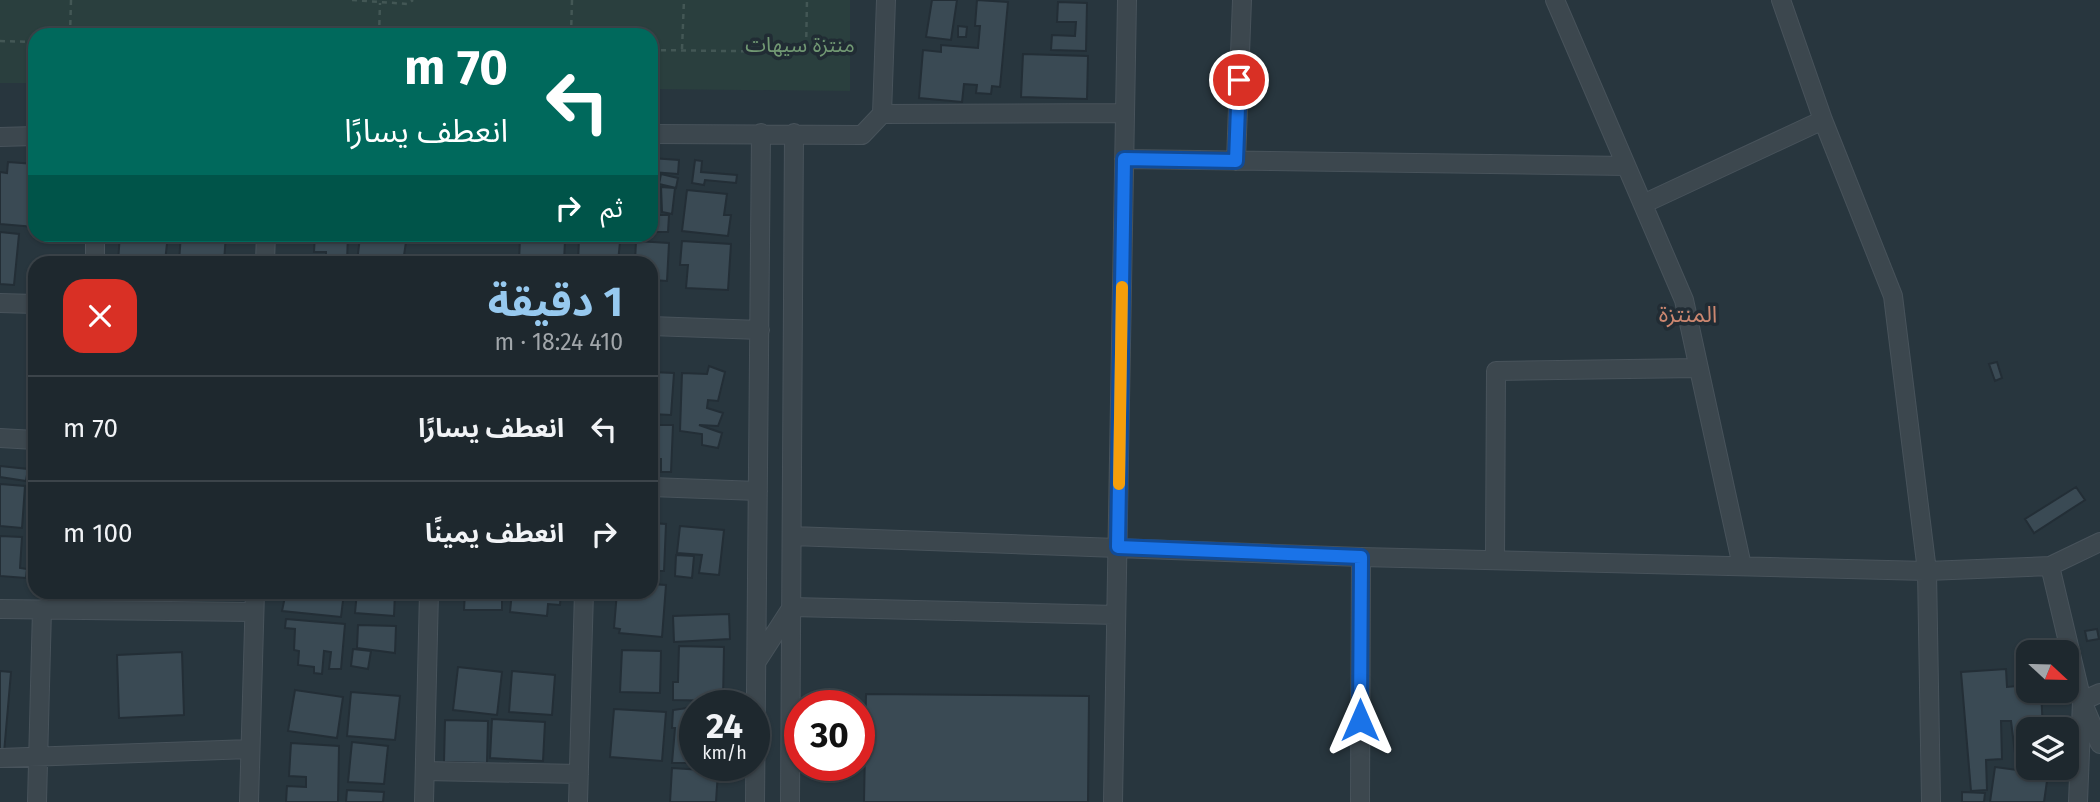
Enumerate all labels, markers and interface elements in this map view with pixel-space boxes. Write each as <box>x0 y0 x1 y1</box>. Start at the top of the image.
park label: منتزة سيهات <box>745 32 855 58</box>
text: 70 m <box>404 38 508 97</box>
pin <box>1209 50 1269 110</box>
icon: left <box>532 56 623 147</box>
icon: arrive <box>1220 61 1258 99</box>
text: انعطف يسارًا <box>344 112 508 150</box>
icon: right <box>549 189 587 227</box>
text: ثم <box>601 193 623 224</box>
text: 1 دقيقة <box>488 277 623 327</box>
button: close <box>63 279 137 353</box>
district label: المنتزة <box>1659 300 1717 328</box>
text: 410 m · 18:24 <box>495 328 623 356</box>
icon: left <box>585 410 623 448</box>
text: 70 m <box>63 413 118 444</box>
text: انعطف يسارًا <box>418 413 564 444</box>
icon: right <box>585 515 623 553</box>
text: 100 m <box>63 518 132 549</box>
text: انعطف يمينًا <box>425 518 564 549</box>
north arrow <box>2016 640 2079 704</box>
map controls <box>2016 640 2079 780</box>
position arrow <box>1323 683 1397 757</box>
speed limit sign: 30 <box>784 690 875 781</box>
text: 24 <box>706 705 743 747</box>
button: layers <box>2016 717 2079 780</box>
text: km/h <box>702 742 747 764</box>

